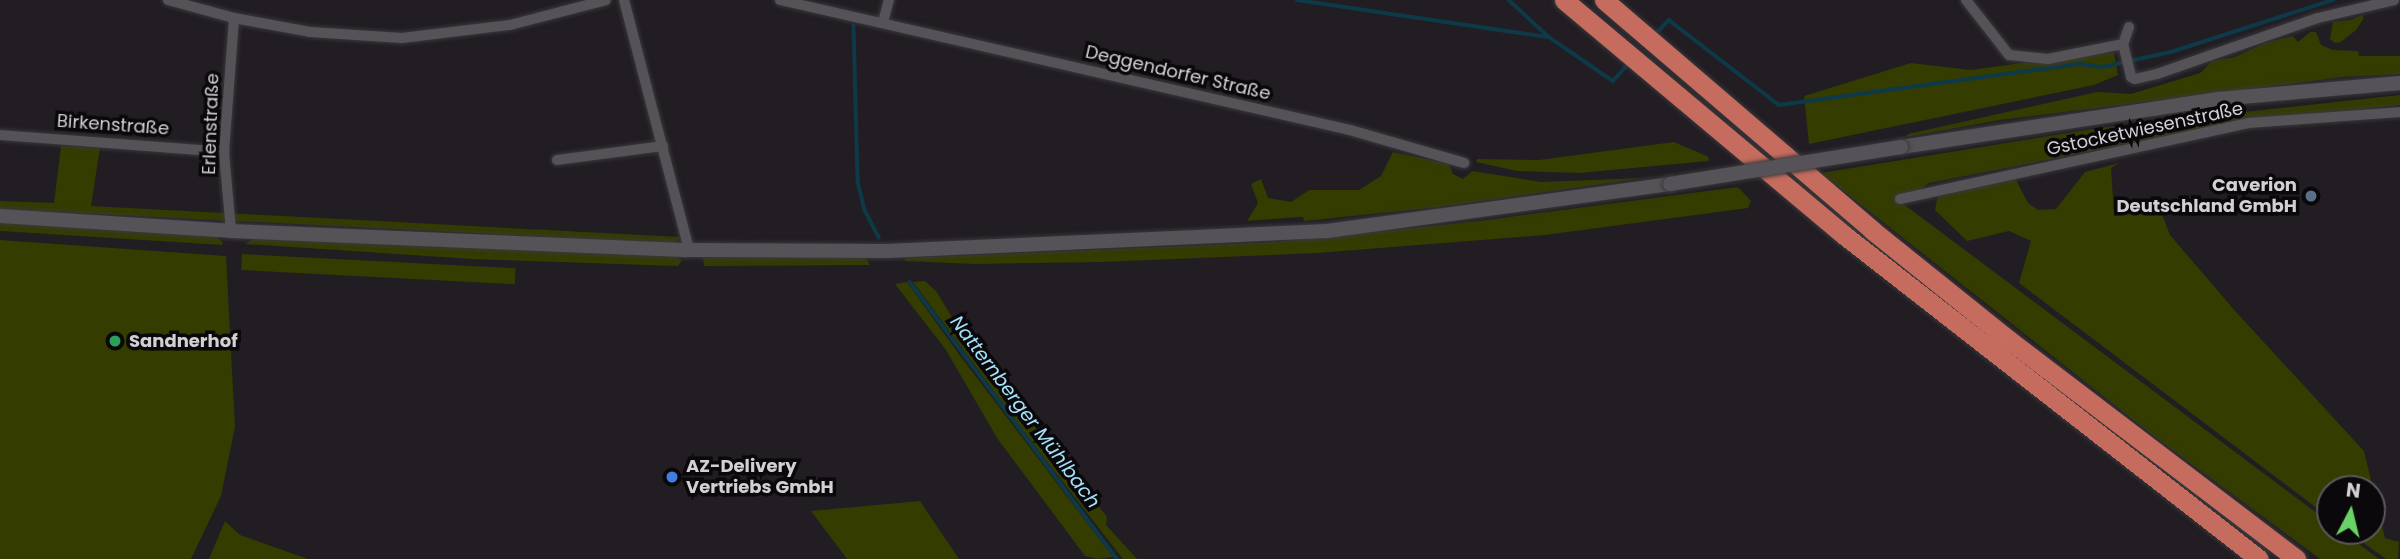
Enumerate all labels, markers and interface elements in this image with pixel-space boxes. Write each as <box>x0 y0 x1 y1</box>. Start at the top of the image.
street label: Deggendorfer Straße <box>1083 41 1273 105</box>
street label: Erlenstraße <box>198 73 224 175</box>
street label: Gstocketwiesenstraße <box>2045 98 2245 160</box>
street label: Birkenstraße <box>56 110 170 140</box>
place label: Caverion Deutschland GmbH <box>2116 175 2297 218</box>
marker: Caverion Deutschland GmbH <box>2303 188 2319 204</box>
water label: Natternberger Mühlbach <box>945 311 1105 513</box>
place label: Sandnerhof <box>129 330 238 352</box>
marker: Sandnerhof <box>107 333 123 349</box>
place label: AZ-Delivery Vertriebs GmbH <box>686 456 834 498</box>
marker: AZ-Delivery Vertriebs GmbH <box>664 469 680 485</box>
north arrow <box>2316 475 2386 545</box>
text: N <box>2345 476 2362 505</box>

